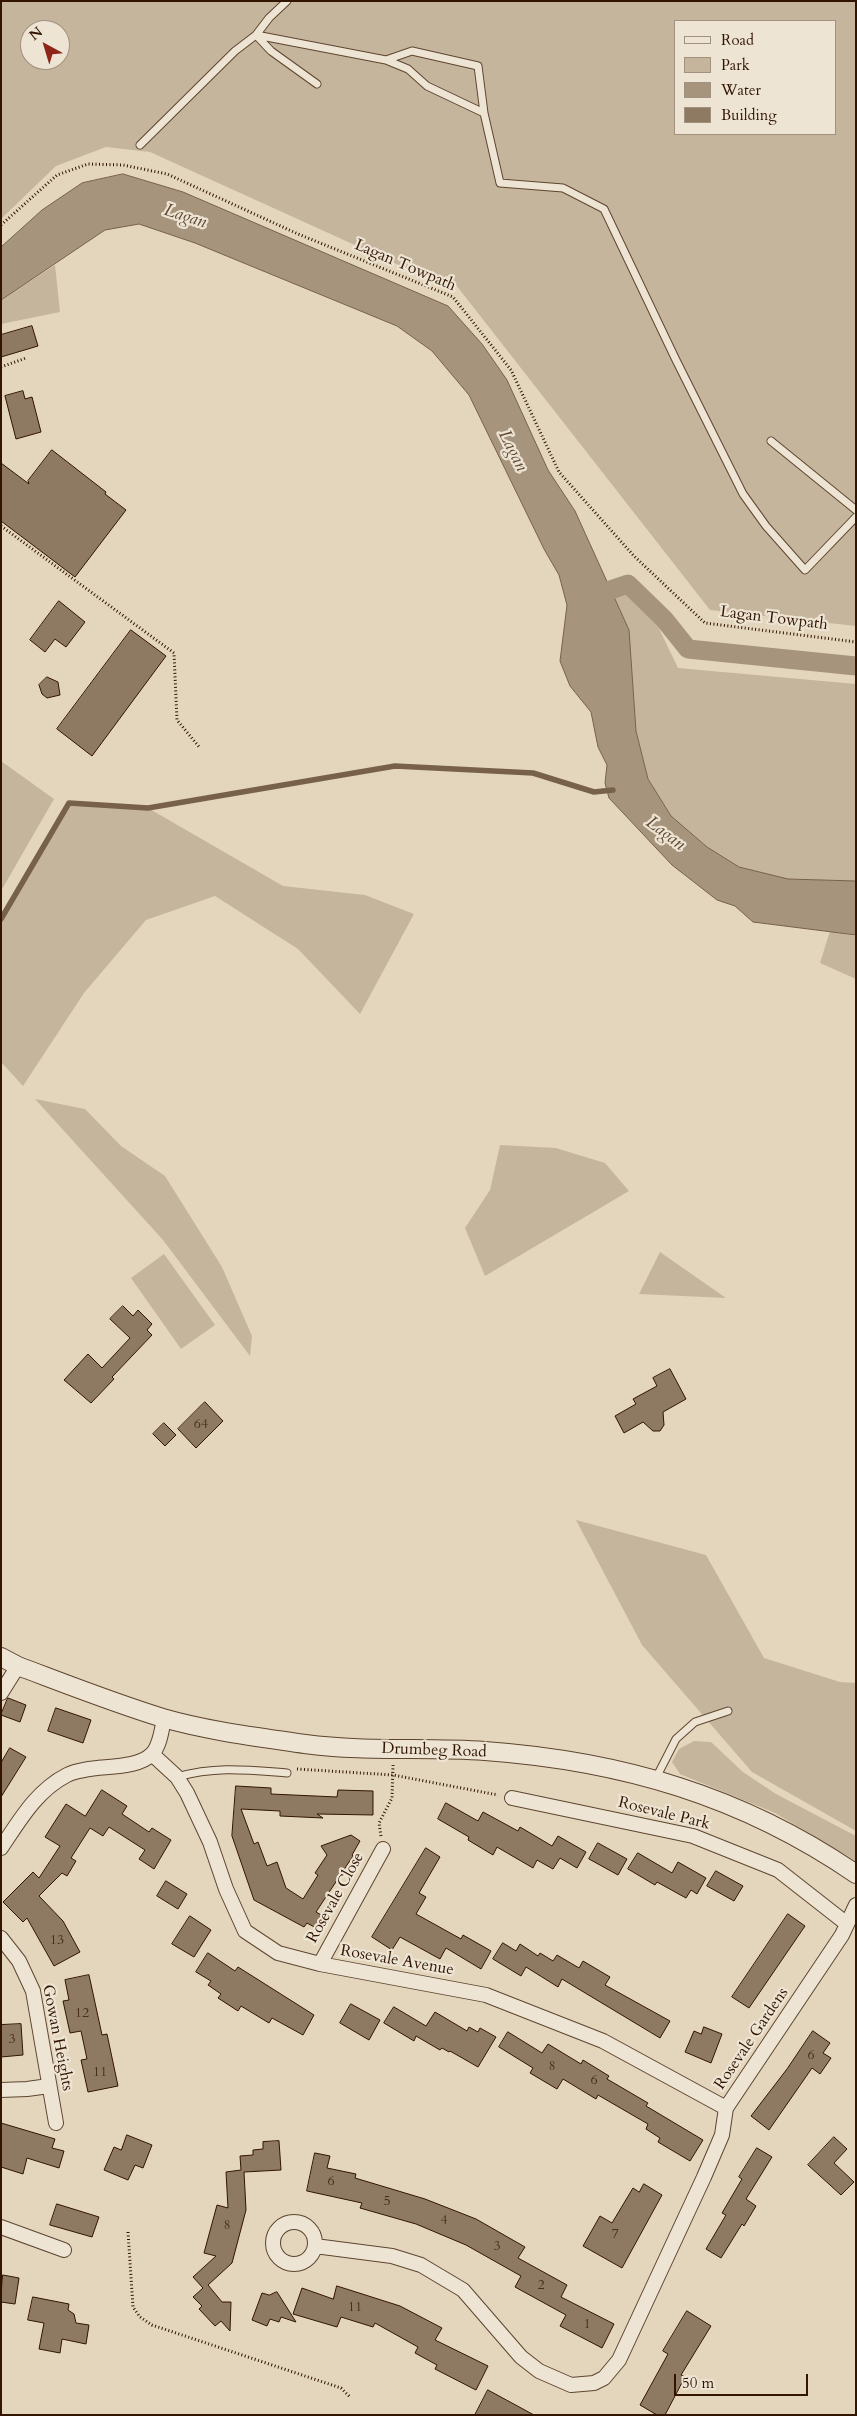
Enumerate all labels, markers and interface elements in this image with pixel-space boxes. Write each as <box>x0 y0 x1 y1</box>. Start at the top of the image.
north arrow <box>20 20 70 70</box>
legend <box>674 20 837 135</box>
text: N <box>25 23 47 45</box>
text: Road <box>721 30 754 50</box>
text: Park <box>721 55 750 75</box>
text: Water <box>721 80 761 100</box>
text: Building <box>721 105 777 125</box>
water label: Lagan <box>161 200 209 234</box>
street label: Lagan Towpath <box>351 236 459 296</box>
water label: Lagan <box>492 427 532 475</box>
street label: Lagan Towpath <box>719 603 829 635</box>
water label: Lagan <box>641 812 689 856</box>
house number: 64 <box>194 1417 208 1433</box>
street label: Drumbeg Road <box>381 1740 487 1762</box>
street label: Rosevale Park <box>616 1793 712 1835</box>
street label: Rosevale Close <box>303 1849 369 1947</box>
house number: 13 <box>50 1933 64 1949</box>
street label: Rosevale Avenue <box>339 1942 455 1980</box>
street label: Gowan Heights <box>37 1983 77 2093</box>
street label: Rosevale Gardens <box>711 1984 793 2094</box>
house number: 12 <box>75 2006 89 2022</box>
house number: 3 <box>8 2032 16 2048</box>
house number: 6 <box>807 2048 815 2064</box>
house number: 8 <box>548 2059 556 2075</box>
house number: 11 <box>93 2065 107 2081</box>
house number: 6 <box>590 2073 598 2089</box>
house number: 6 <box>327 2174 335 2190</box>
house number: 5 <box>383 2194 391 2210</box>
house number: 4 <box>440 2213 448 2229</box>
house number: 8 <box>223 2218 231 2234</box>
house number: 7 <box>611 2227 619 2243</box>
house number: 3 <box>493 2239 501 2255</box>
house number: 2 <box>537 2278 545 2294</box>
house number: 11 <box>348 2300 362 2316</box>
house number: 1 <box>583 2317 591 2333</box>
scale bar <box>677 2364 811 2396</box>
text: 50 m <box>682 2373 714 2393</box>

